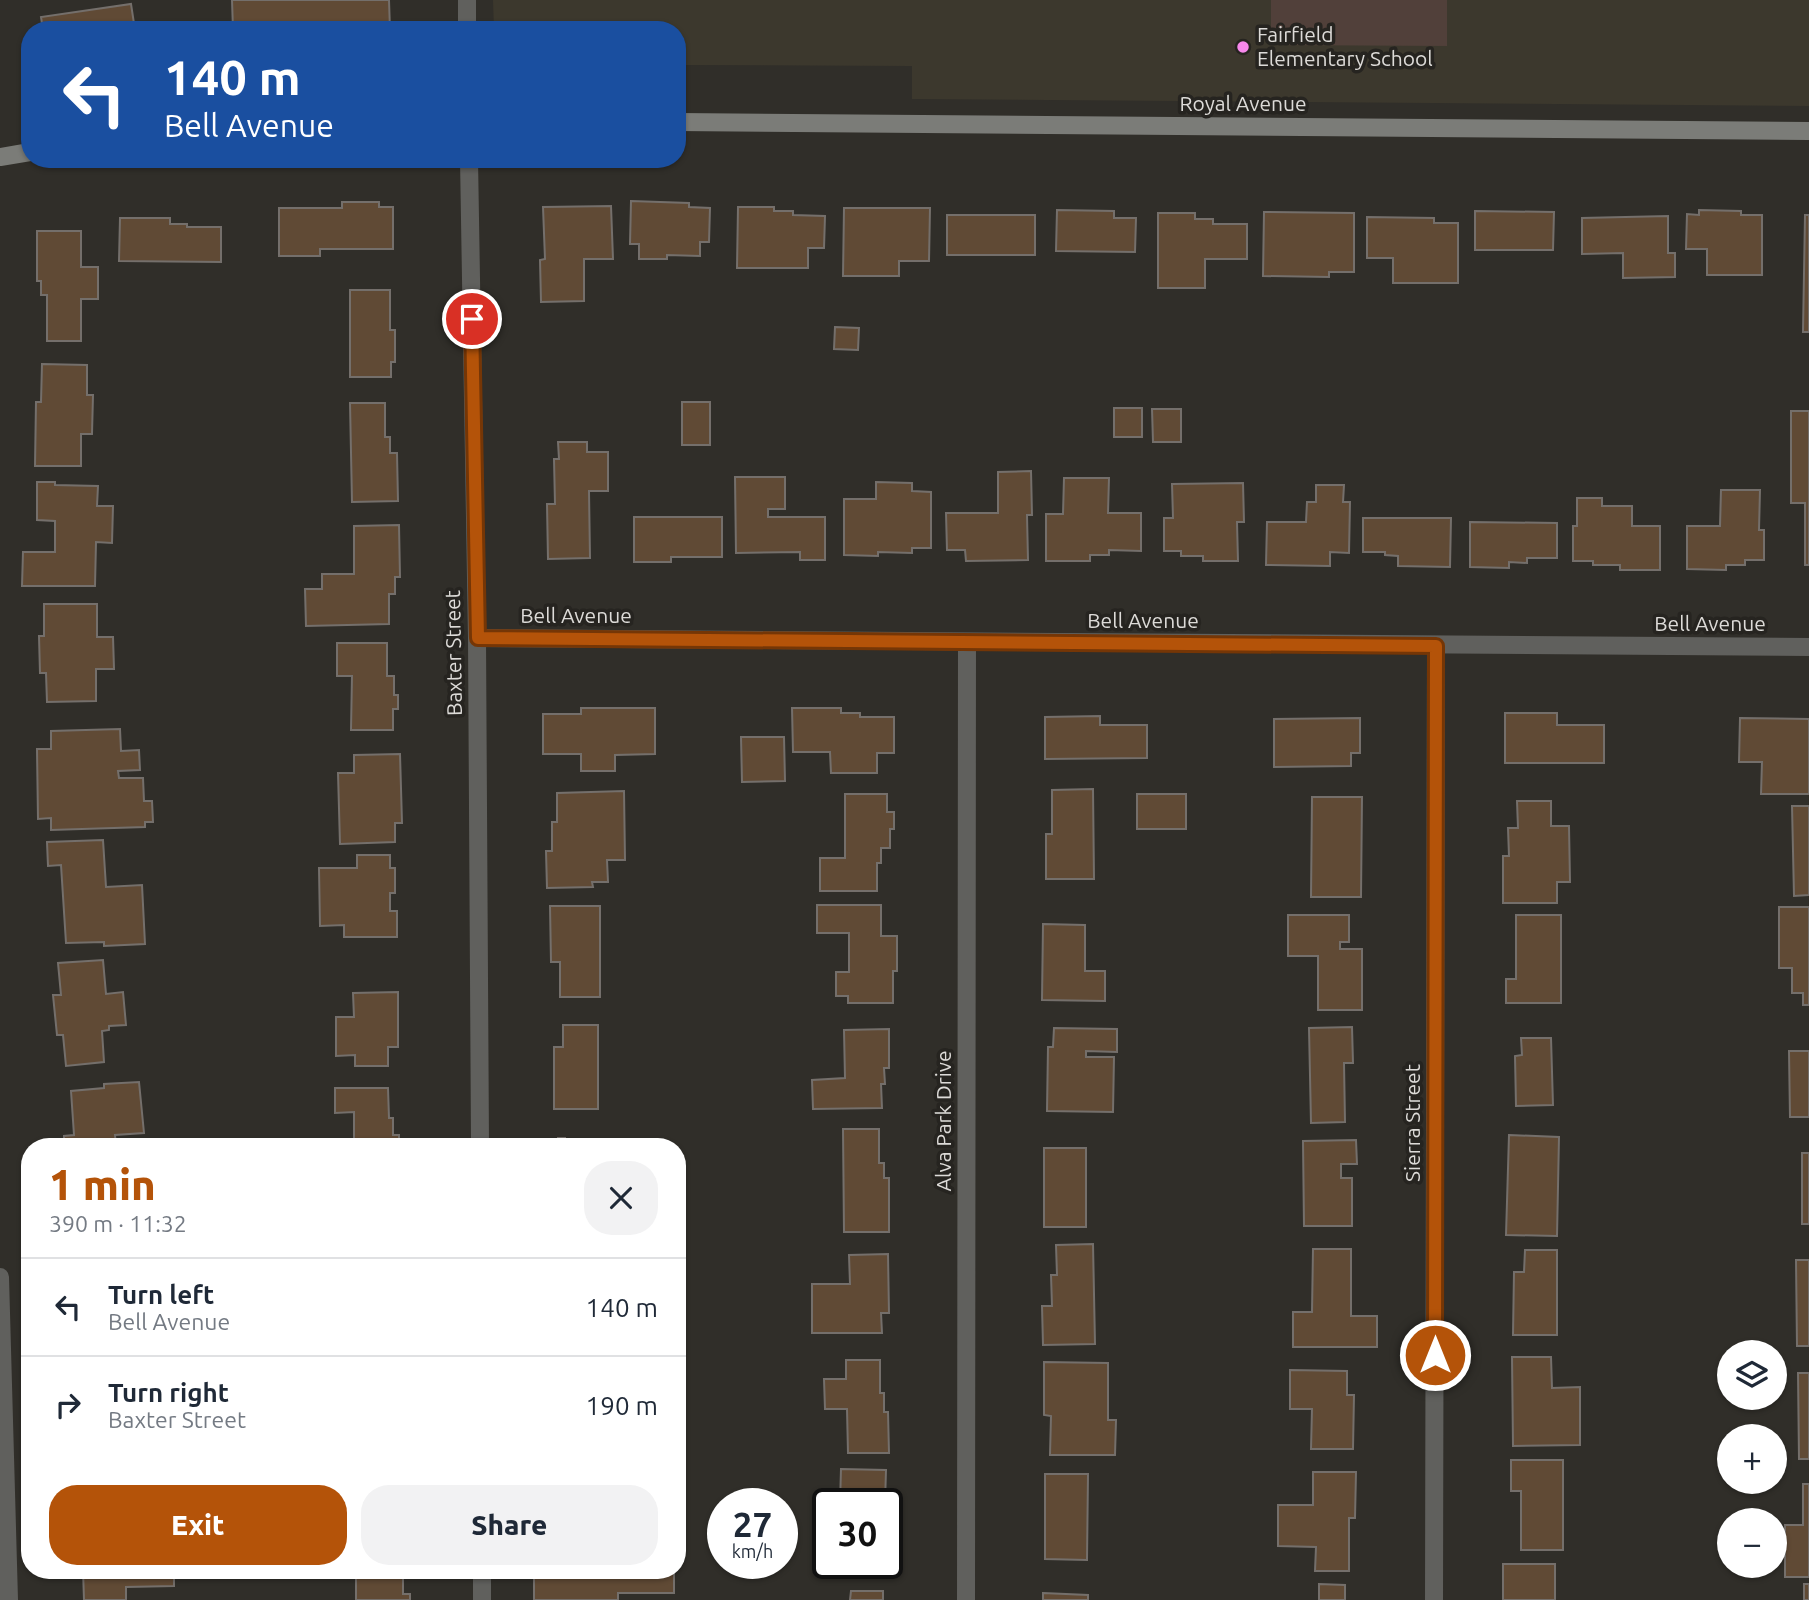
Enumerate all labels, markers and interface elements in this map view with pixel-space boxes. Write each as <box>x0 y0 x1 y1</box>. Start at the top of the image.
place label: Fairfield Elementary School <box>1257 22 1433 70</box>
marker: Fairfield Elementary School <box>1235 39 1251 55</box>
icon: left <box>49 49 140 140</box>
text: 140 m <box>164 49 301 104</box>
street label: Royal Avenue <box>1179 91 1307 115</box>
text: Bell Avenue <box>164 107 334 143</box>
pin <box>442 289 502 349</box>
icon: arrive <box>453 300 491 338</box>
street label: Baxter Street <box>440 590 466 716</box>
street label: Bell Avenue <box>520 603 632 627</box>
street label: Bell Avenue <box>1087 608 1199 632</box>
street label: Bell Avenue <box>1654 611 1766 635</box>
street label: Alva Park Drive <box>931 1050 955 1192</box>
street label: Sierra Street <box>1400 1064 1424 1182</box>
text: 1 min <box>49 1161 156 1208</box>
button: close <box>584 1161 658 1235</box>
text: 390 m · 11:32 <box>49 1211 187 1236</box>
text: Turn left <box>108 1280 214 1309</box>
icon: left <box>49 1288 87 1326</box>
text: 140 m <box>586 1293 658 1322</box>
text: Bell Avenue <box>108 1309 230 1334</box>
position arrow <box>1398 1318 1472 1392</box>
map controls <box>1717 1340 1787 1578</box>
button: layers <box>1717 1340 1787 1410</box>
text: Turn right <box>108 1378 229 1407</box>
icon: right <box>49 1386 87 1424</box>
text: 190 m <box>586 1391 658 1420</box>
text: Baxter Street <box>108 1407 246 1432</box>
button: + <box>1717 1424 1787 1494</box>
button: Exit <box>49 1485 347 1565</box>
button: Share <box>361 1485 658 1565</box>
speed limit sign: 30 <box>812 1488 903 1579</box>
text: 27 <box>733 1504 772 1544</box>
button: − <box>1717 1508 1787 1578</box>
text: km/h <box>732 1541 773 1561</box>

